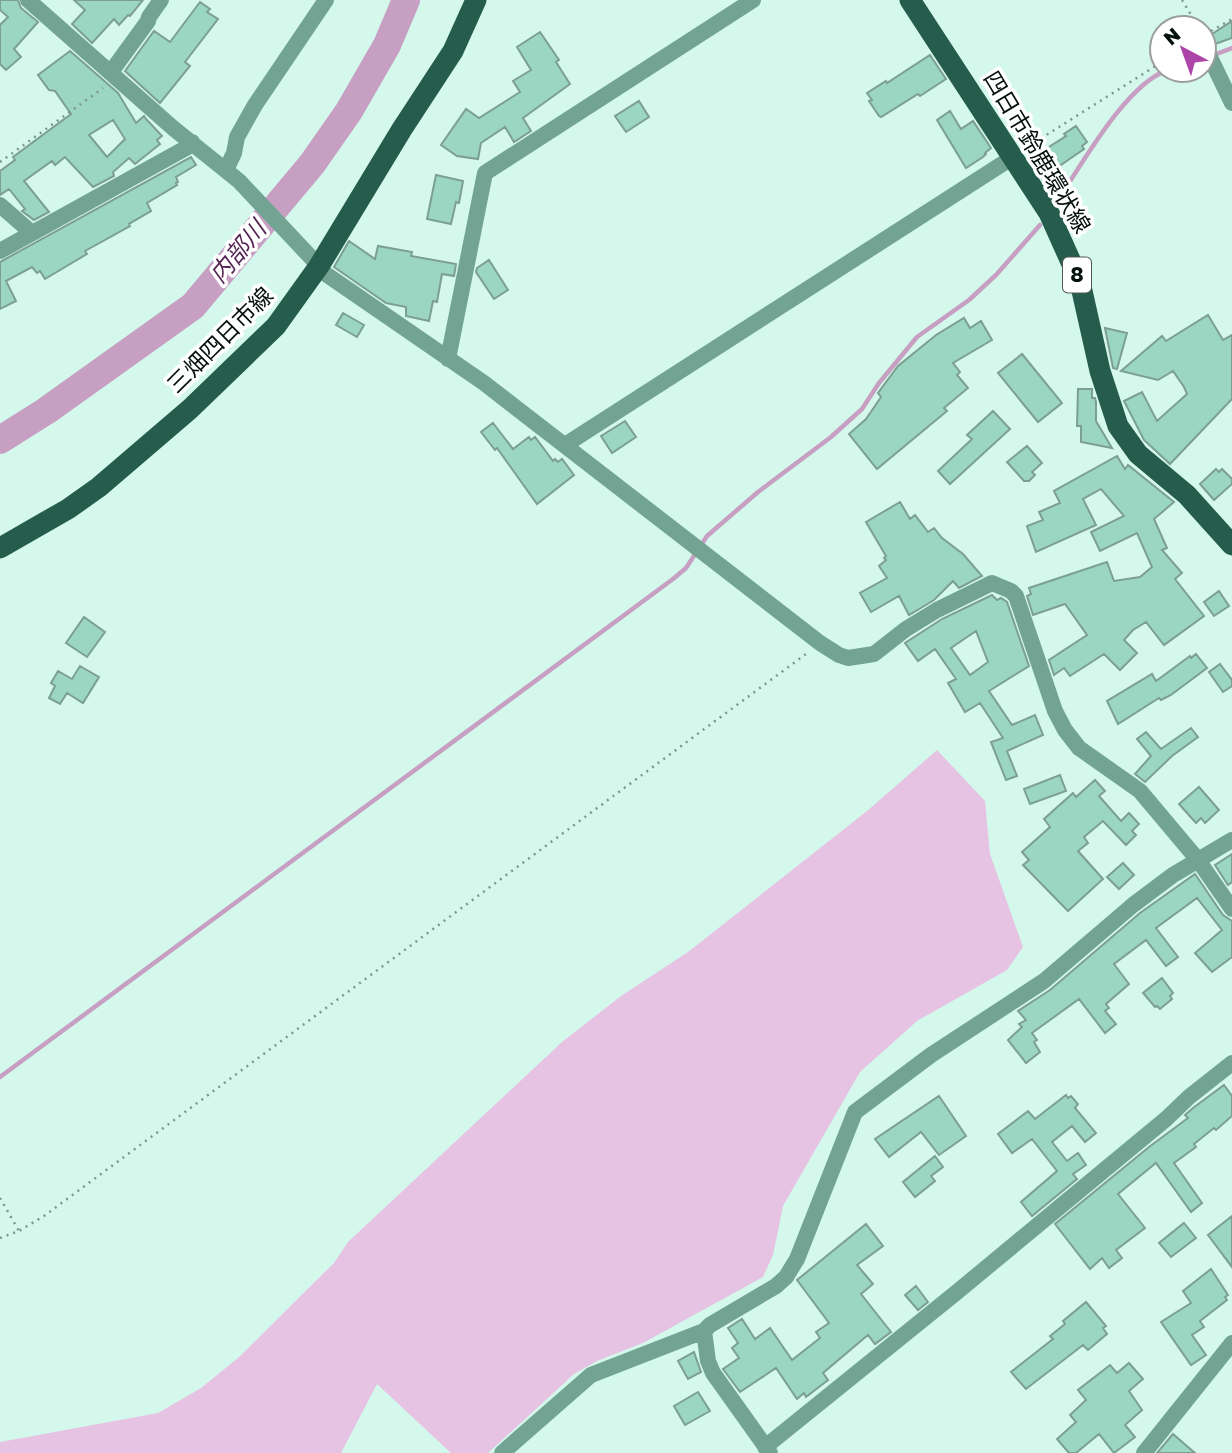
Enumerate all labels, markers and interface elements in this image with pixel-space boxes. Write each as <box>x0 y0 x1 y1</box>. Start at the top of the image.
north arrow <box>1148 14 1218 84</box>
text: N <box>1159 22 1185 49</box>
street label: 四日市鈴鹿環状線 <box>978 65 1097 238</box>
water label: 内部川 <box>203 212 273 288</box>
road number: 8 <box>1063 258 1091 292</box>
street label: 三畑四日市線 <box>161 281 278 398</box>

